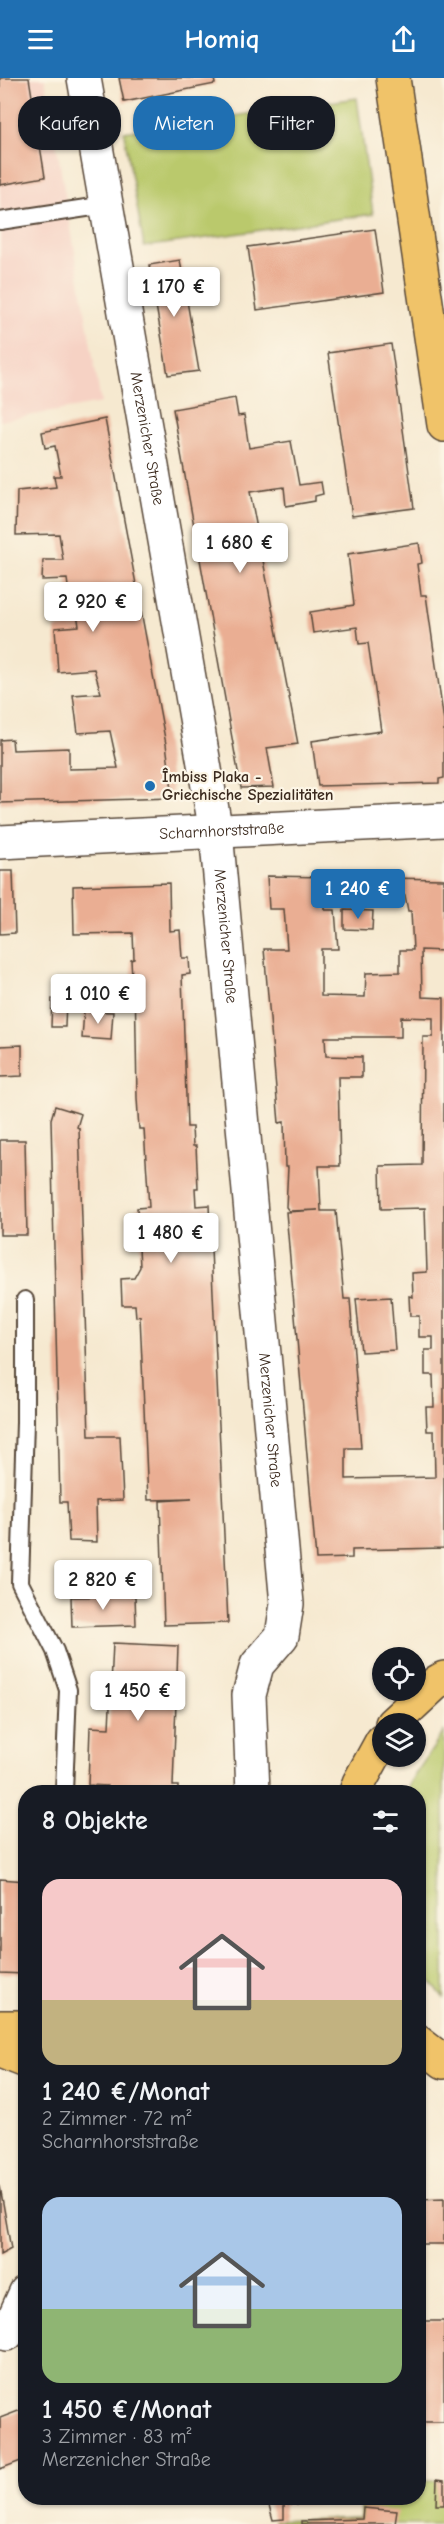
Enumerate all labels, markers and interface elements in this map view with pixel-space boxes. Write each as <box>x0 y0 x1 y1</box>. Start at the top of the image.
icon: menu <box>24 23 57 56</box>
icon: share <box>387 23 420 56</box>
text: Homiq <box>184 24 260 55</box>
chip: Kaufen <box>18 96 121 150</box>
chip: Mieten <box>133 96 235 150</box>
chip: Filter <box>247 96 335 150</box>
pin: 1 170 € <box>119 267 229 318</box>
text: 1 170 € <box>142 275 206 298</box>
street label: Merzenicher Straße <box>127 370 168 507</box>
pin: 1 680 € <box>185 523 295 574</box>
text: 1 680 € <box>206 531 274 554</box>
pin: 2 920 € <box>38 582 148 633</box>
text: 2 920 € <box>58 590 128 613</box>
place label: Îmbiss Plaka - Griechische Spezialitäten <box>162 767 334 804</box>
marker: Îmbiss Plaka - Griechische Spezialitäten <box>143 779 157 793</box>
street label: Scharnhorststraße <box>159 819 285 843</box>
street label: Merzenicher Straße <box>210 868 241 1004</box>
pin: 1 240 € <box>303 869 413 920</box>
text: 1 240 € <box>325 877 391 900</box>
pin: 1 010 € <box>43 974 153 1025</box>
text: 1 010 € <box>65 982 131 1005</box>
pin: 1 480 € <box>116 1213 226 1264</box>
text: 1 480 € <box>138 1221 204 1244</box>
street label: Merzenicher Straße <box>255 1352 285 1488</box>
pin: 2 820 € <box>48 1560 158 1611</box>
text: 2 820 € <box>68 1568 138 1591</box>
map controls <box>372 1647 426 1767</box>
button: locate <box>372 1647 426 1701</box>
pin: 1 450 € <box>83 1671 193 1722</box>
text: 1 450 € <box>104 1679 172 1702</box>
button: layers <box>372 1713 426 1767</box>
icon: filters <box>369 1805 402 1838</box>
text: 8 Objekte <box>42 1806 148 1836</box>
icon: home <box>168 1918 276 2026</box>
text: 1 240 €/Monat <box>42 2077 210 2107</box>
text: 2 Zimmer · 72 m² <box>42 2107 191 2130</box>
text: Scharnhorststraße <box>42 2130 198 2153</box>
icon: home <box>168 2236 276 2344</box>
text: 1 450 €/Monat <box>42 2395 211 2425</box>
text: 3 Zimmer · 83 m² <box>42 2425 192 2448</box>
text: Merzenicher Straße <box>42 2448 211 2471</box>

